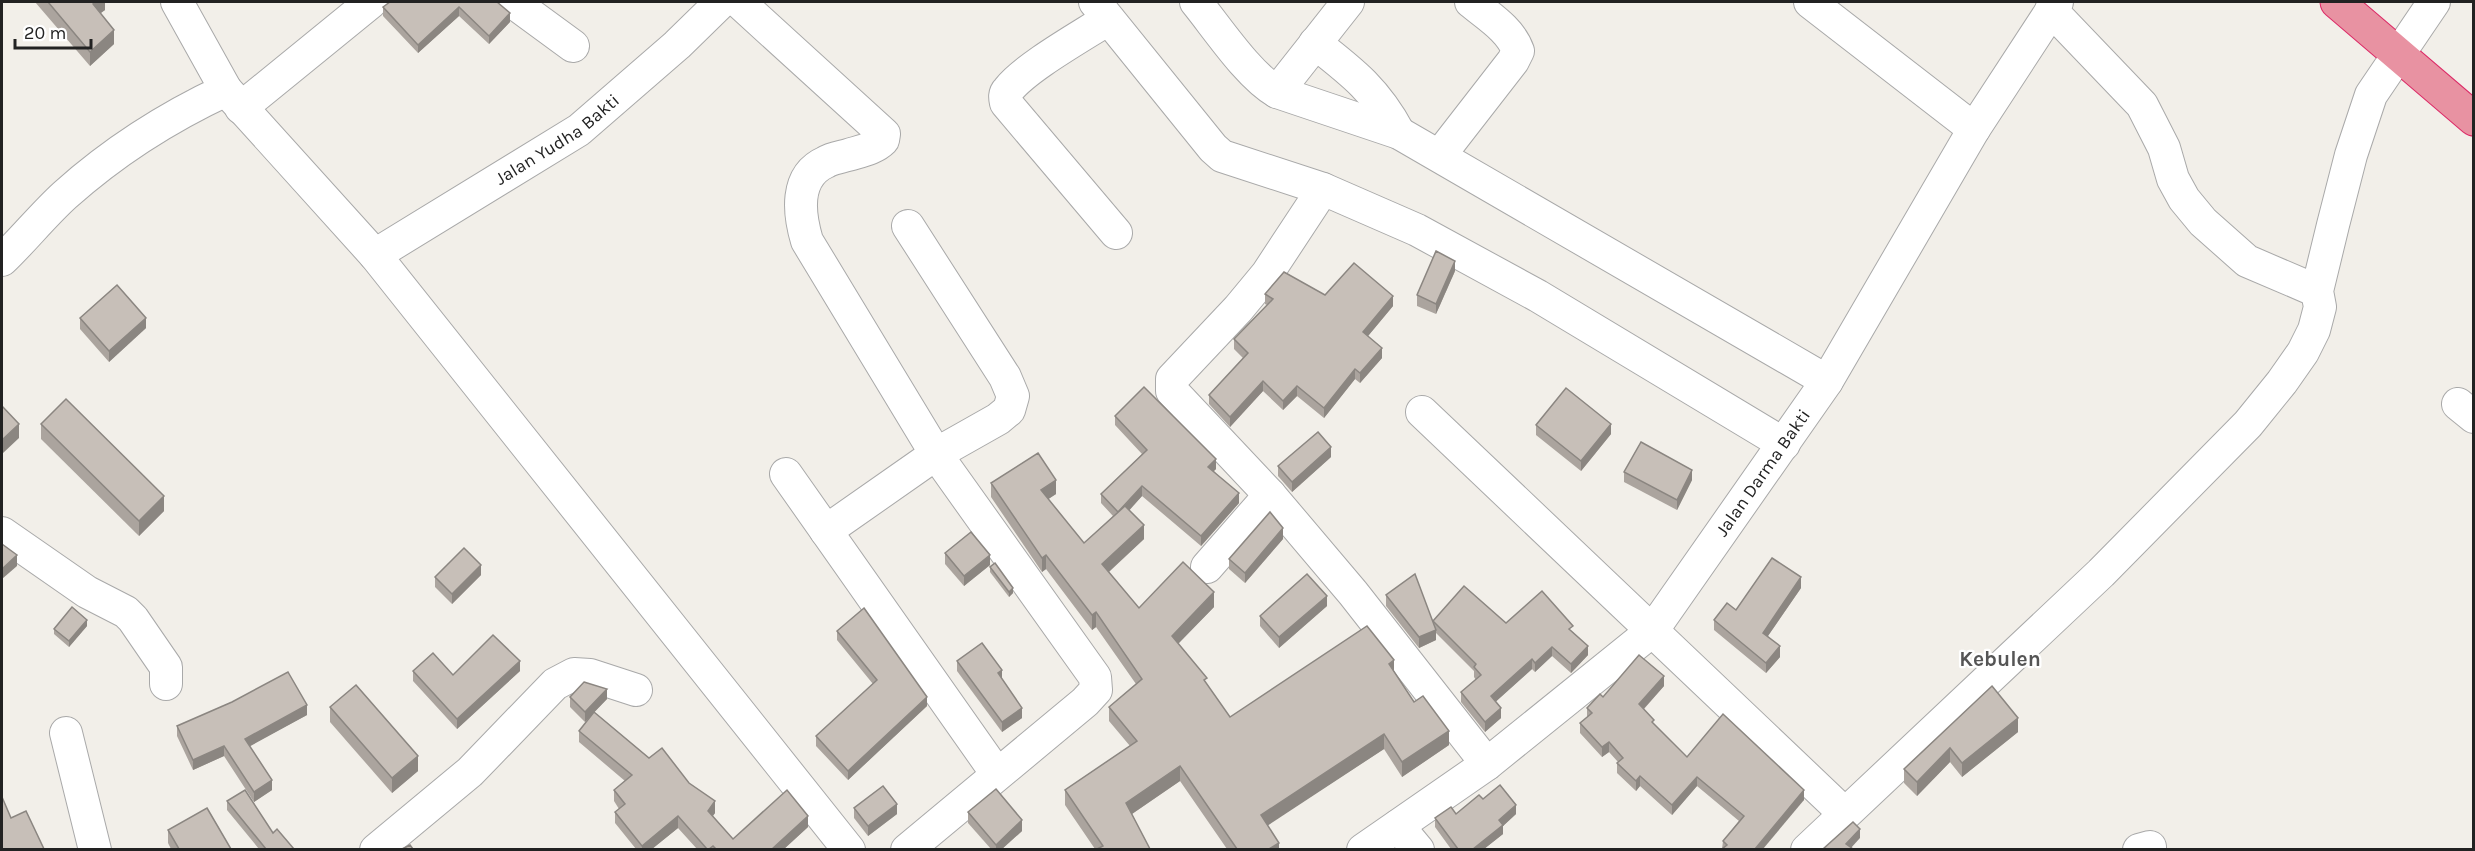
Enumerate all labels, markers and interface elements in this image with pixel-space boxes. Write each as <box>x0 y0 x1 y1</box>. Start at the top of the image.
scale bar <box>15 12 92 50</box>
text: 20 m <box>24 22 66 44</box>
street label: Jalan Yudha Bakti <box>491 89 624 190</box>
street label: Jalan Darma Bakti <box>1711 405 1815 541</box>
district label: Kebulen <box>1959 647 2041 671</box>

